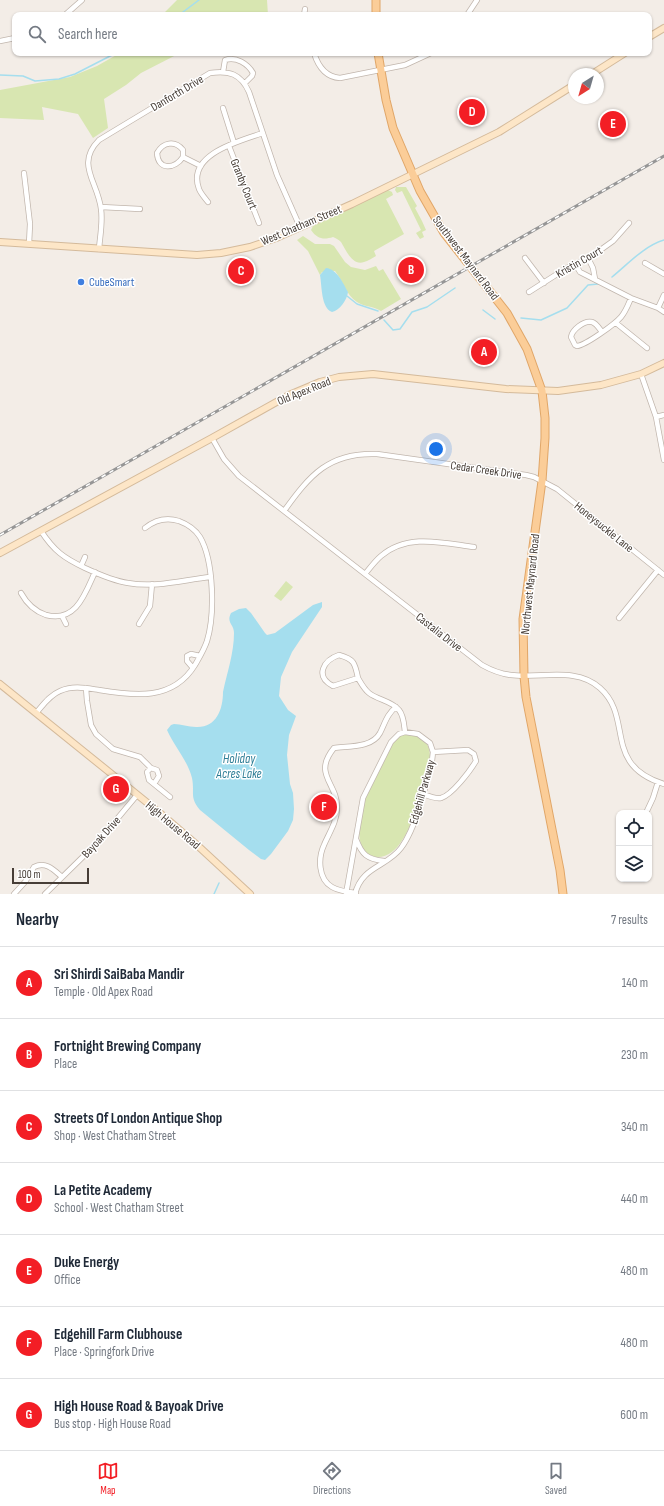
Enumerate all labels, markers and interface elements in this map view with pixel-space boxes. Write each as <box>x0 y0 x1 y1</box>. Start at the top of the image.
search box <box>12 12 652 56</box>
icon: search <box>26 23 48 45</box>
text: Search here <box>58 25 118 44</box>
north arrow <box>568 68 604 104</box>
street label: Danforth Drive <box>148 72 207 115</box>
pin: D <box>459 97 485 127</box>
pin: E <box>600 109 626 139</box>
street label: Granby Court <box>227 157 261 212</box>
street label: West Chatham Street <box>259 202 344 249</box>
street label: Southwest Maynard Road <box>429 213 502 303</box>
street label: Kristin Court <box>553 243 605 282</box>
pin: B <box>398 255 424 285</box>
pin: C <box>228 256 254 286</box>
place label: CubeSmart <box>89 275 135 290</box>
marker: CubeSmart <box>76 277 86 287</box>
pin: A <box>471 337 497 367</box>
street label: Old Apex Road <box>275 374 333 409</box>
your location <box>426 439 446 459</box>
street label: Cedar Creek Drive <box>449 458 523 483</box>
street label: Honeysuckle Lane <box>571 499 637 556</box>
street label: Northwest Maynard Road <box>518 533 543 635</box>
street label: Castalia Drive <box>412 610 465 655</box>
water label: Holiday Acres Lake <box>215 751 262 782</box>
street label: Edgehill Parkway <box>406 758 439 826</box>
pin: G <box>103 774 129 804</box>
pin: F <box>311 792 337 822</box>
street label: High House Road <box>142 798 203 853</box>
map controls <box>616 810 652 882</box>
button: locate <box>616 810 652 846</box>
street label: Bayoak Drive <box>79 813 124 861</box>
button: layers <box>616 846 652 882</box>
scale bar <box>12 866 89 885</box>
text: 100 m <box>18 868 40 881</box>
text: Nearby <box>16 910 59 930</box>
text: 7 results <box>611 912 648 928</box>
text: Sri Shirdi SaiBaba Mandir <box>54 965 184 984</box>
text: A <box>26 975 32 991</box>
text: 140 m <box>622 975 648 991</box>
text: Temple · Old Apex Road <box>54 984 153 1000</box>
text: Fortnight Brewing Company <box>54 1037 201 1056</box>
text: B <box>26 1047 32 1063</box>
text: 230 m <box>621 1047 648 1063</box>
text: Place <box>54 1056 77 1072</box>
text: Streets Of London Antique Shop <box>54 1109 222 1128</box>
text: C <box>26 1119 32 1135</box>
text: 340 m <box>621 1119 648 1135</box>
text: Shop · West Chatham Street <box>54 1128 176 1144</box>
text: La Petite Academy <box>54 1181 152 1200</box>
text: D <box>26 1191 32 1207</box>
text: 440 m <box>621 1191 648 1207</box>
text: School · West Chatham Street <box>54 1200 184 1216</box>
text: Duke Energy <box>54 1253 119 1272</box>
text: E <box>26 1263 32 1279</box>
text: 480 m <box>621 1263 648 1279</box>
text: Office <box>54 1272 81 1288</box>
text: Edgehill Farm Clubhouse <box>54 1325 182 1344</box>
text: F <box>26 1335 32 1351</box>
text: 480 m <box>621 1335 648 1351</box>
text: Place · Springfork Drive <box>54 1344 154 1360</box>
text: High House Road & Bayoak Drive <box>54 1397 224 1416</box>
text: G <box>26 1407 32 1423</box>
text: 600 m <box>620 1407 648 1423</box>
text: Bus stop · High House Road <box>54 1416 171 1432</box>
tab: Map <box>97 1460 119 1497</box>
tab: Directions <box>313 1460 351 1497</box>
tab: Saved <box>545 1460 567 1497</box>

